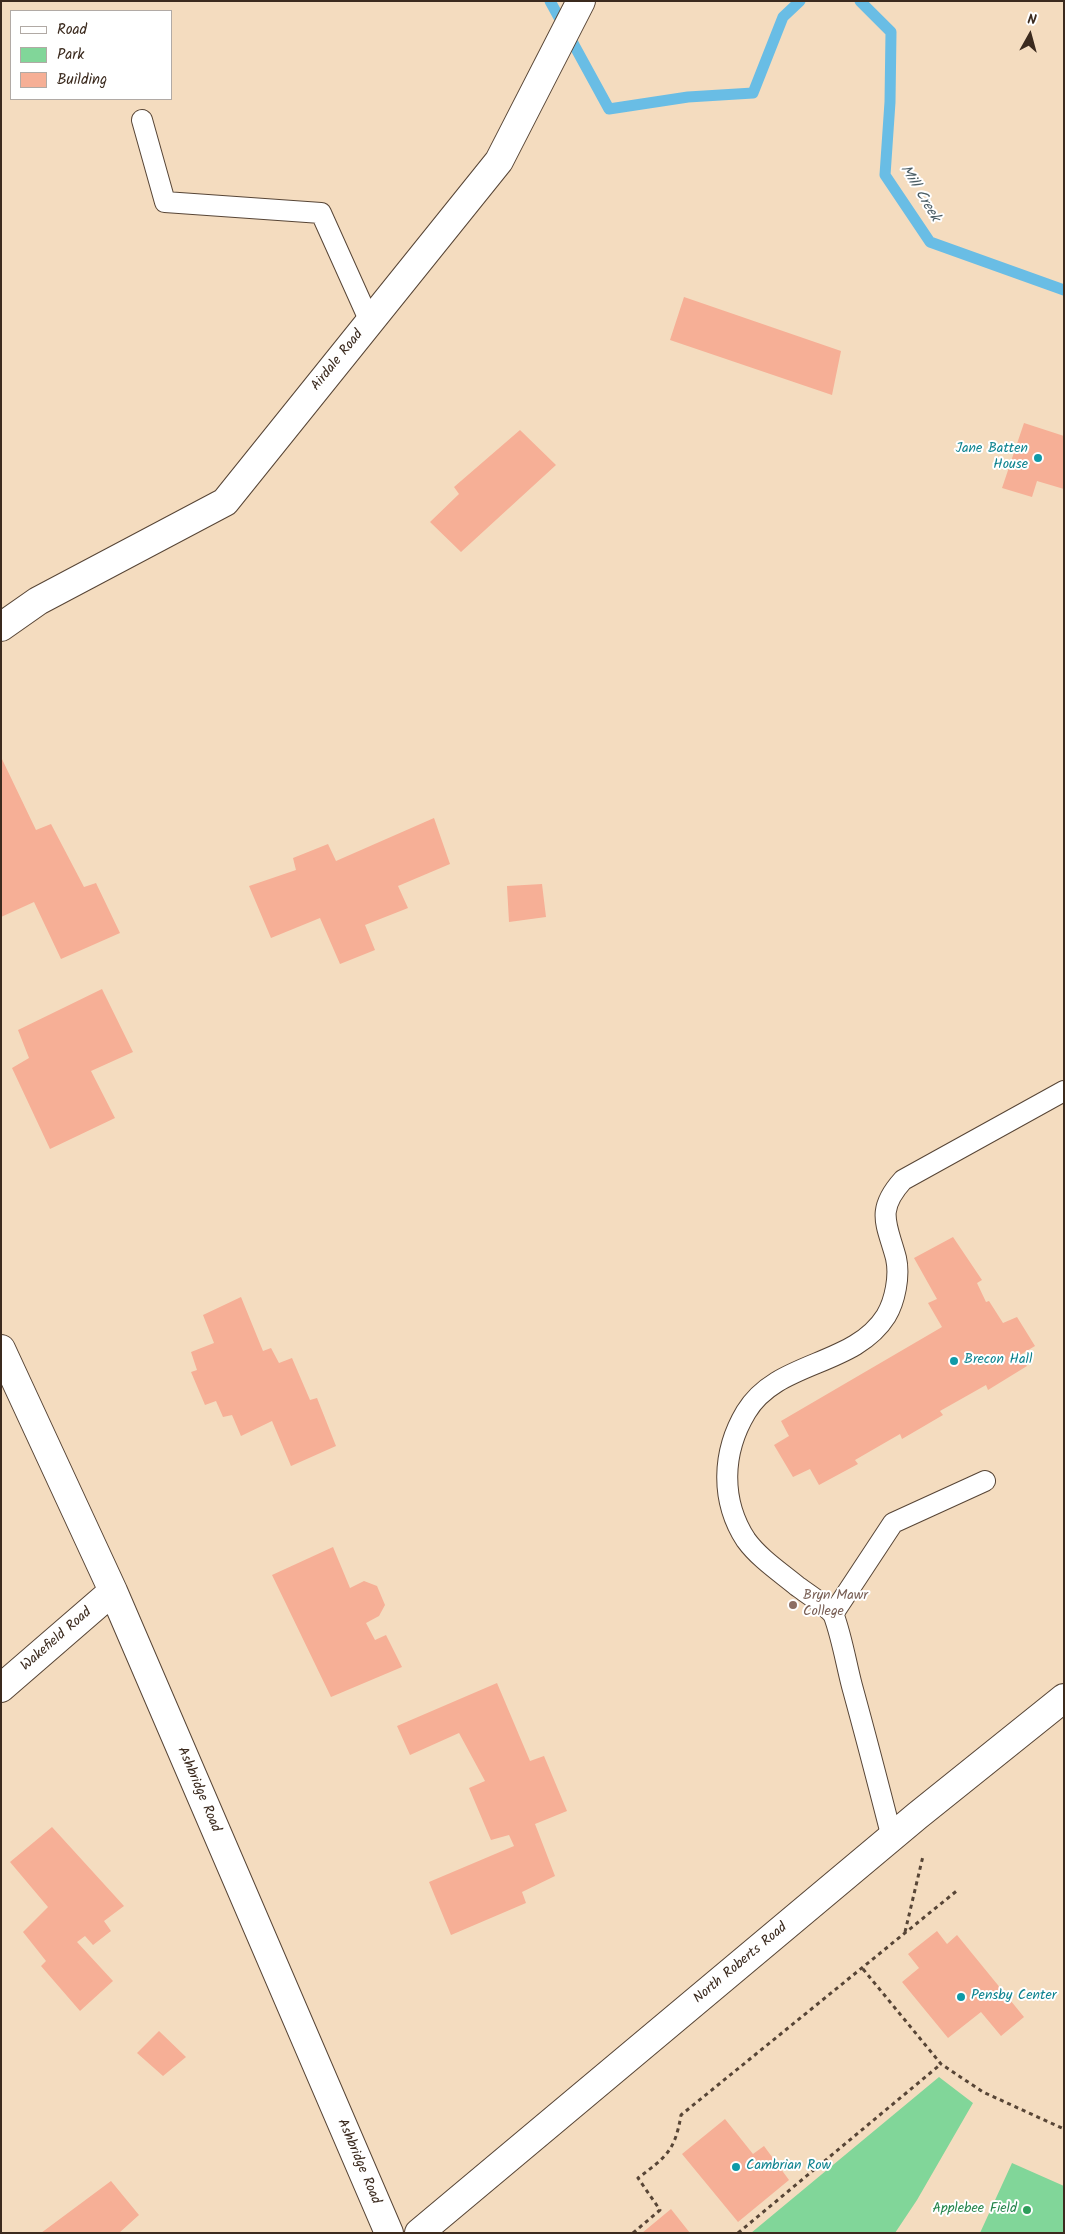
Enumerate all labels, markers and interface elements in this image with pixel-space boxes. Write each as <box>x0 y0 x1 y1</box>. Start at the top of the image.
text: N <box>1026 9 1038 32</box>
legend <box>10 10 172 100</box>
north arrow <box>1005 10 1055 60</box>
text: Road <box>57 18 87 42</box>
text: Park <box>57 43 84 67</box>
text: Building <box>57 68 107 92</box>
water label: Mill Creek <box>895 162 943 226</box>
street label: Airdale Road <box>308 327 368 395</box>
place label: Jane Batten House <box>955 442 1028 474</box>
marker: Jane Batten House <box>1032 452 1044 464</box>
place label: Brecon Hall <box>964 1353 1032 1369</box>
marker: Brecon Hall <box>948 1355 960 1367</box>
place label: Bryn Mawr College <box>803 1589 868 1621</box>
marker: Bryn Mawr College <box>787 1599 799 1611</box>
street label: Wakefield Road <box>18 1605 96 1675</box>
street label: Ashbridge Road <box>173 1745 223 1835</box>
street label: North Roberts Road <box>691 1920 791 2008</box>
place label: Pensby Center <box>971 1989 1056 2005</box>
marker: Pensby Center <box>955 1991 967 2003</box>
street label: Ashbridge Road <box>333 2117 383 2207</box>
place label: Cambrian Row <box>746 2159 831 2175</box>
marker: Cambrian Row <box>730 2161 742 2173</box>
place label: Applebee Field <box>932 2202 1017 2218</box>
marker: Applebee Field <box>1021 2204 1033 2216</box>

